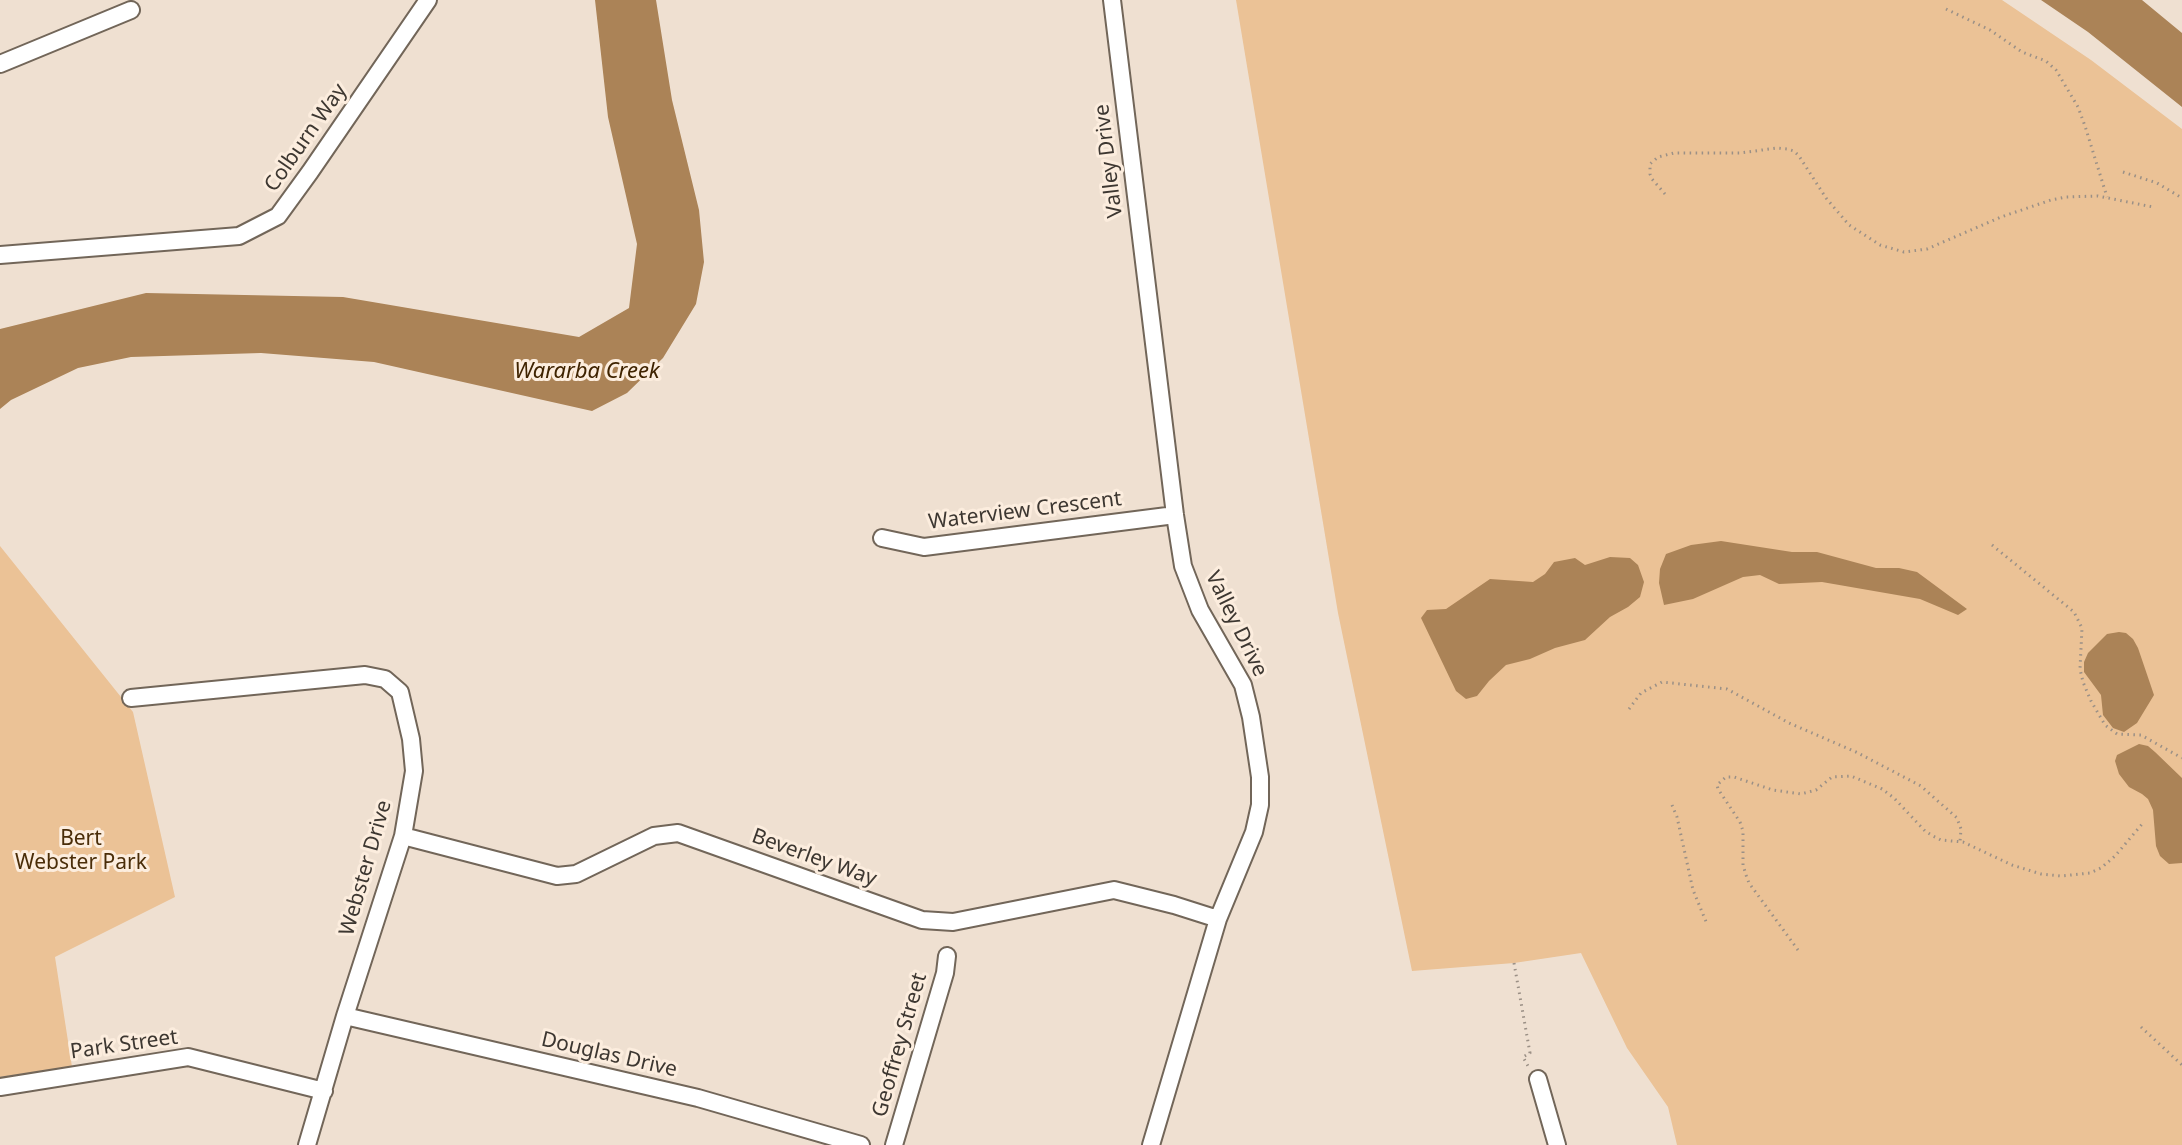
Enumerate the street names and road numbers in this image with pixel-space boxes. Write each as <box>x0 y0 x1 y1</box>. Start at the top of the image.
street label: Colburn Way <box>260 79 352 197</box>
street label: Valley Drive <box>1090 103 1128 219</box>
street label: Waterview Crescent <box>927 487 1123 535</box>
street label: Valley Drive <box>1200 567 1272 681</box>
street label: Webster Drive <box>335 798 397 938</box>
street label: Beverley Way <box>748 824 880 892</box>
street label: Geoffrey Street <box>867 970 933 1120</box>
street label: Park Street <box>69 1025 179 1065</box>
street label: Douglas Drive <box>539 1027 679 1083</box>

